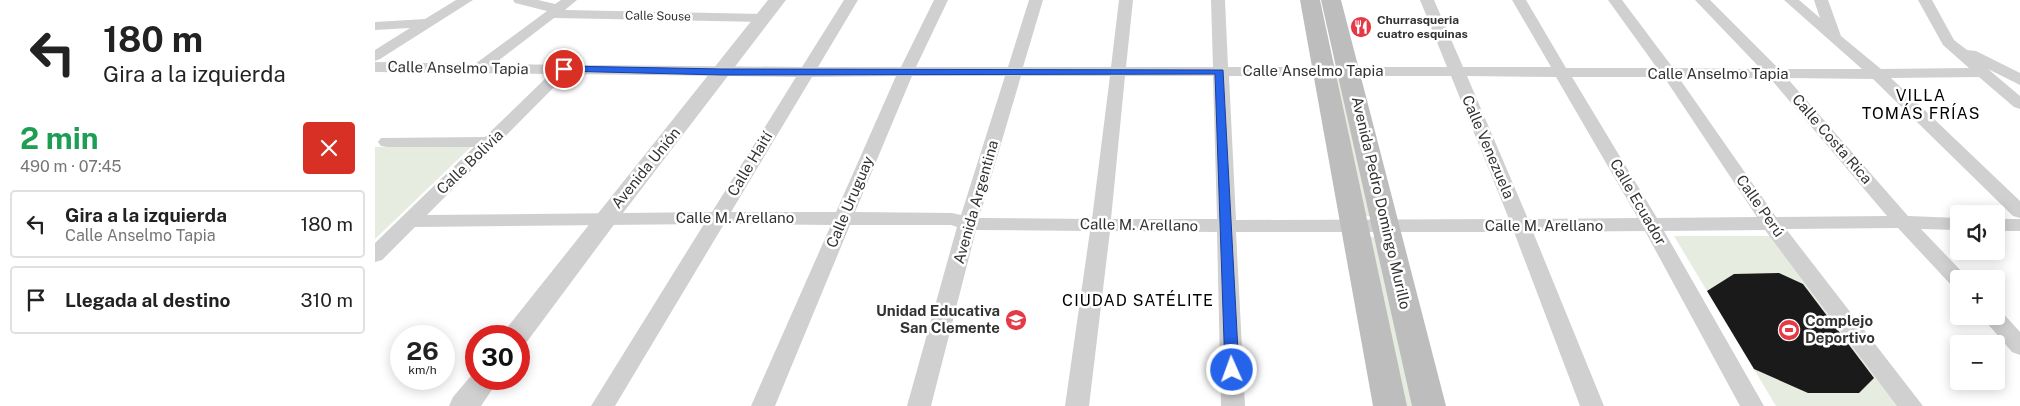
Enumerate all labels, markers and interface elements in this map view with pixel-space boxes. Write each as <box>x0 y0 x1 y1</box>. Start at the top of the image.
street label: Calle Souse <box>625 8 691 24</box>
place label: Churrasqueria cuatro esquinas <box>1377 13 1468 41</box>
restaurant icon: Churrasqueria cuatro esquinas <box>1349 15 1373 39</box>
text: 180 m <box>103 19 203 60</box>
icon: left <box>20 20 85 85</box>
pin <box>543 48 585 90</box>
icon: arrive <box>550 55 578 83</box>
street label: Calle Anselmo Tapia <box>387 58 529 77</box>
text: Gira a la izquierda <box>103 61 286 87</box>
street label: Calle Anselmo Tapia <box>1242 62 1384 79</box>
street label: Calle Anselmo Tapia <box>1647 65 1789 82</box>
district label: VILLA TOMÁS FRÍAS <box>1862 86 1980 123</box>
street label: Calle Costa Rica <box>1789 90 1876 187</box>
street label: Calle Venezuela <box>1459 93 1518 201</box>
street label: Avenida Pedro Domingo Murillo <box>1349 95 1414 311</box>
text: 2 min <box>20 120 99 156</box>
button: close <box>303 122 355 174</box>
street label: Avenida Unión <box>608 124 683 211</box>
street label: Calle Bolivia <box>433 126 506 197</box>
street label: Calle Haití <box>724 128 776 199</box>
street label: Avenida Argentina <box>950 138 1001 266</box>
street label: Calle Uruguay <box>823 153 877 250</box>
street label: Calle Ecuador <box>1607 156 1670 248</box>
text: 490 m · 07:45 <box>20 157 122 176</box>
street label: Calle Perú <box>1733 172 1788 240</box>
text: Gira a la izquierda <box>65 204 227 226</box>
map controls <box>1950 205 2005 390</box>
button: sound <box>1950 205 2005 260</box>
street label: Calle M. Arellano <box>676 209 794 226</box>
icon: left <box>22 210 50 238</box>
text: 180 m <box>300 213 353 235</box>
street label: Calle M. Arellano <box>1080 215 1198 234</box>
street label: Calle M. Arellano <box>1485 217 1603 234</box>
text: Calle Anselmo Tapia <box>65 226 216 245</box>
button: + <box>1950 270 2005 325</box>
icon: arrive <box>22 286 50 314</box>
text: Llegada al destino <box>65 289 230 311</box>
text: 310 m <box>301 289 353 311</box>
district label: CIUDAD SATÉLITE <box>1062 290 1214 310</box>
place label: Unidad Educativa San Clemente <box>876 302 1000 336</box>
school or university icon: Unidad Educativa San Clemente <box>1004 308 1028 332</box>
place label: Complejo Deportivo <box>1805 312 1875 346</box>
sports icon: Complejo Deportivo <box>1777 318 1801 342</box>
speed limit sign: 30 <box>465 325 530 390</box>
button: − <box>1950 335 2005 390</box>
text: 26 <box>406 336 439 366</box>
position arrow <box>1205 343 1257 395</box>
text: km/h <box>408 363 437 377</box>

